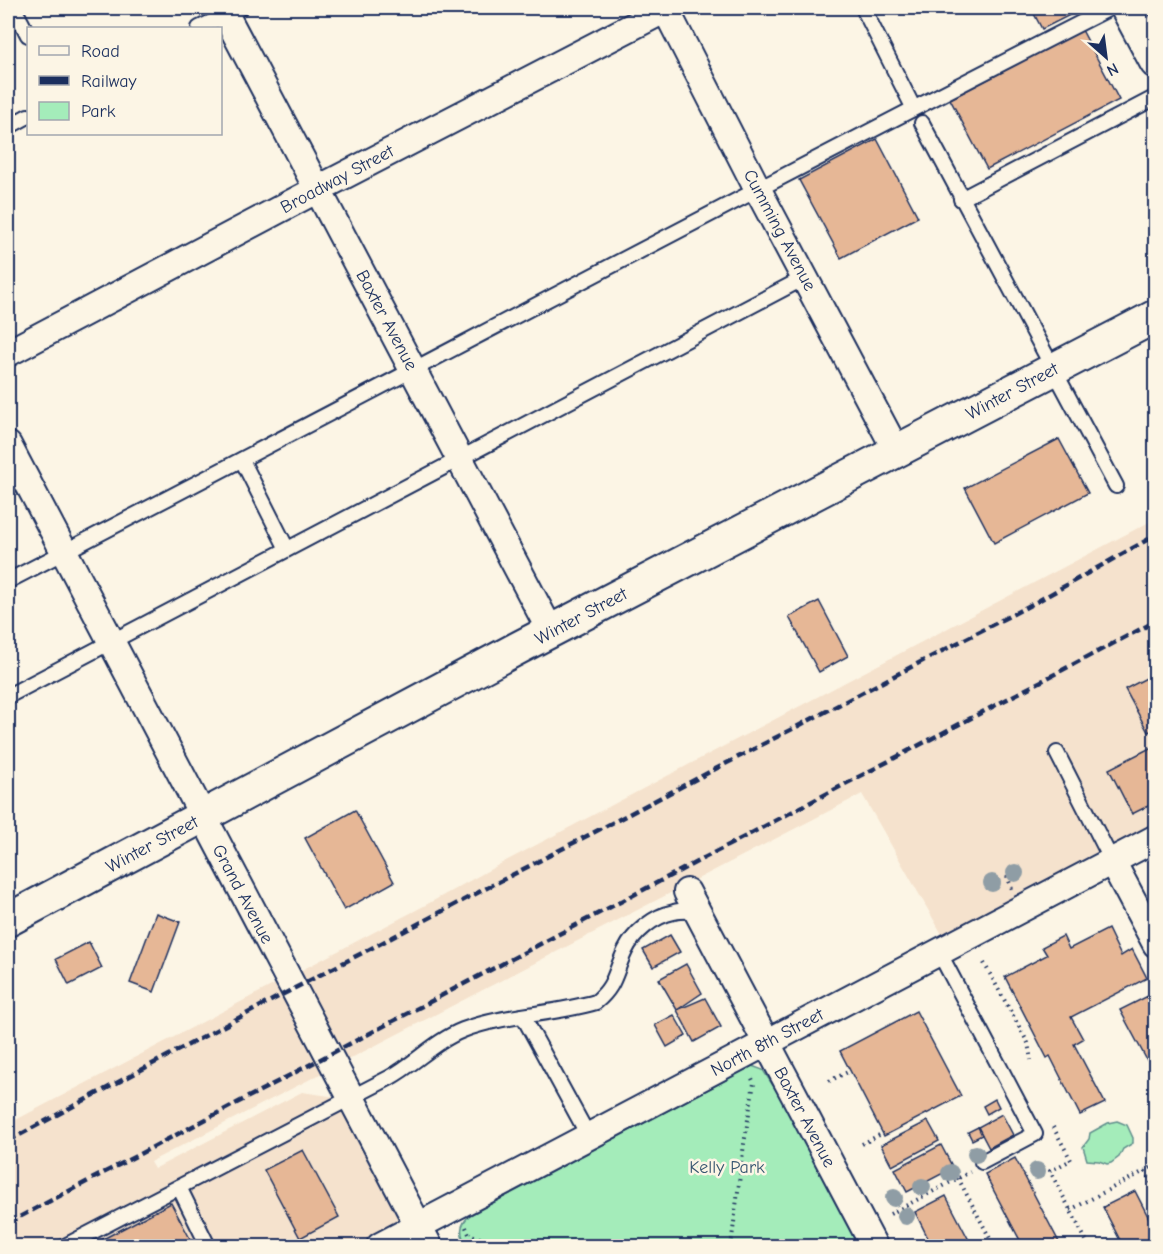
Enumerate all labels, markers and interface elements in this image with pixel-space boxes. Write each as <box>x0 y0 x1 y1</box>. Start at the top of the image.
legend <box>27 27 222 135</box>
north arrow <box>1076 27 1136 87</box>
text: Road <box>81 41 120 62</box>
text: N <box>1104 59 1121 80</box>
text: Railway <box>81 71 138 92</box>
text: Park <box>81 101 116 122</box>
street label: Broadway Street <box>277 140 398 218</box>
street label: Cumming Avenue <box>739 166 820 295</box>
street label: Baxter Avenue <box>351 266 422 374</box>
street label: Winter Street <box>962 358 1063 425</box>
street label: Winter Street <box>531 583 632 650</box>
street label: Winter Street <box>102 811 203 878</box>
street label: Grand Avenue <box>208 841 277 947</box>
street label: North 8th Street <box>707 1004 828 1081</box>
street label: Baxter Avenue <box>769 1063 840 1171</box>
park label: Kelly Park <box>689 1157 765 1178</box>

